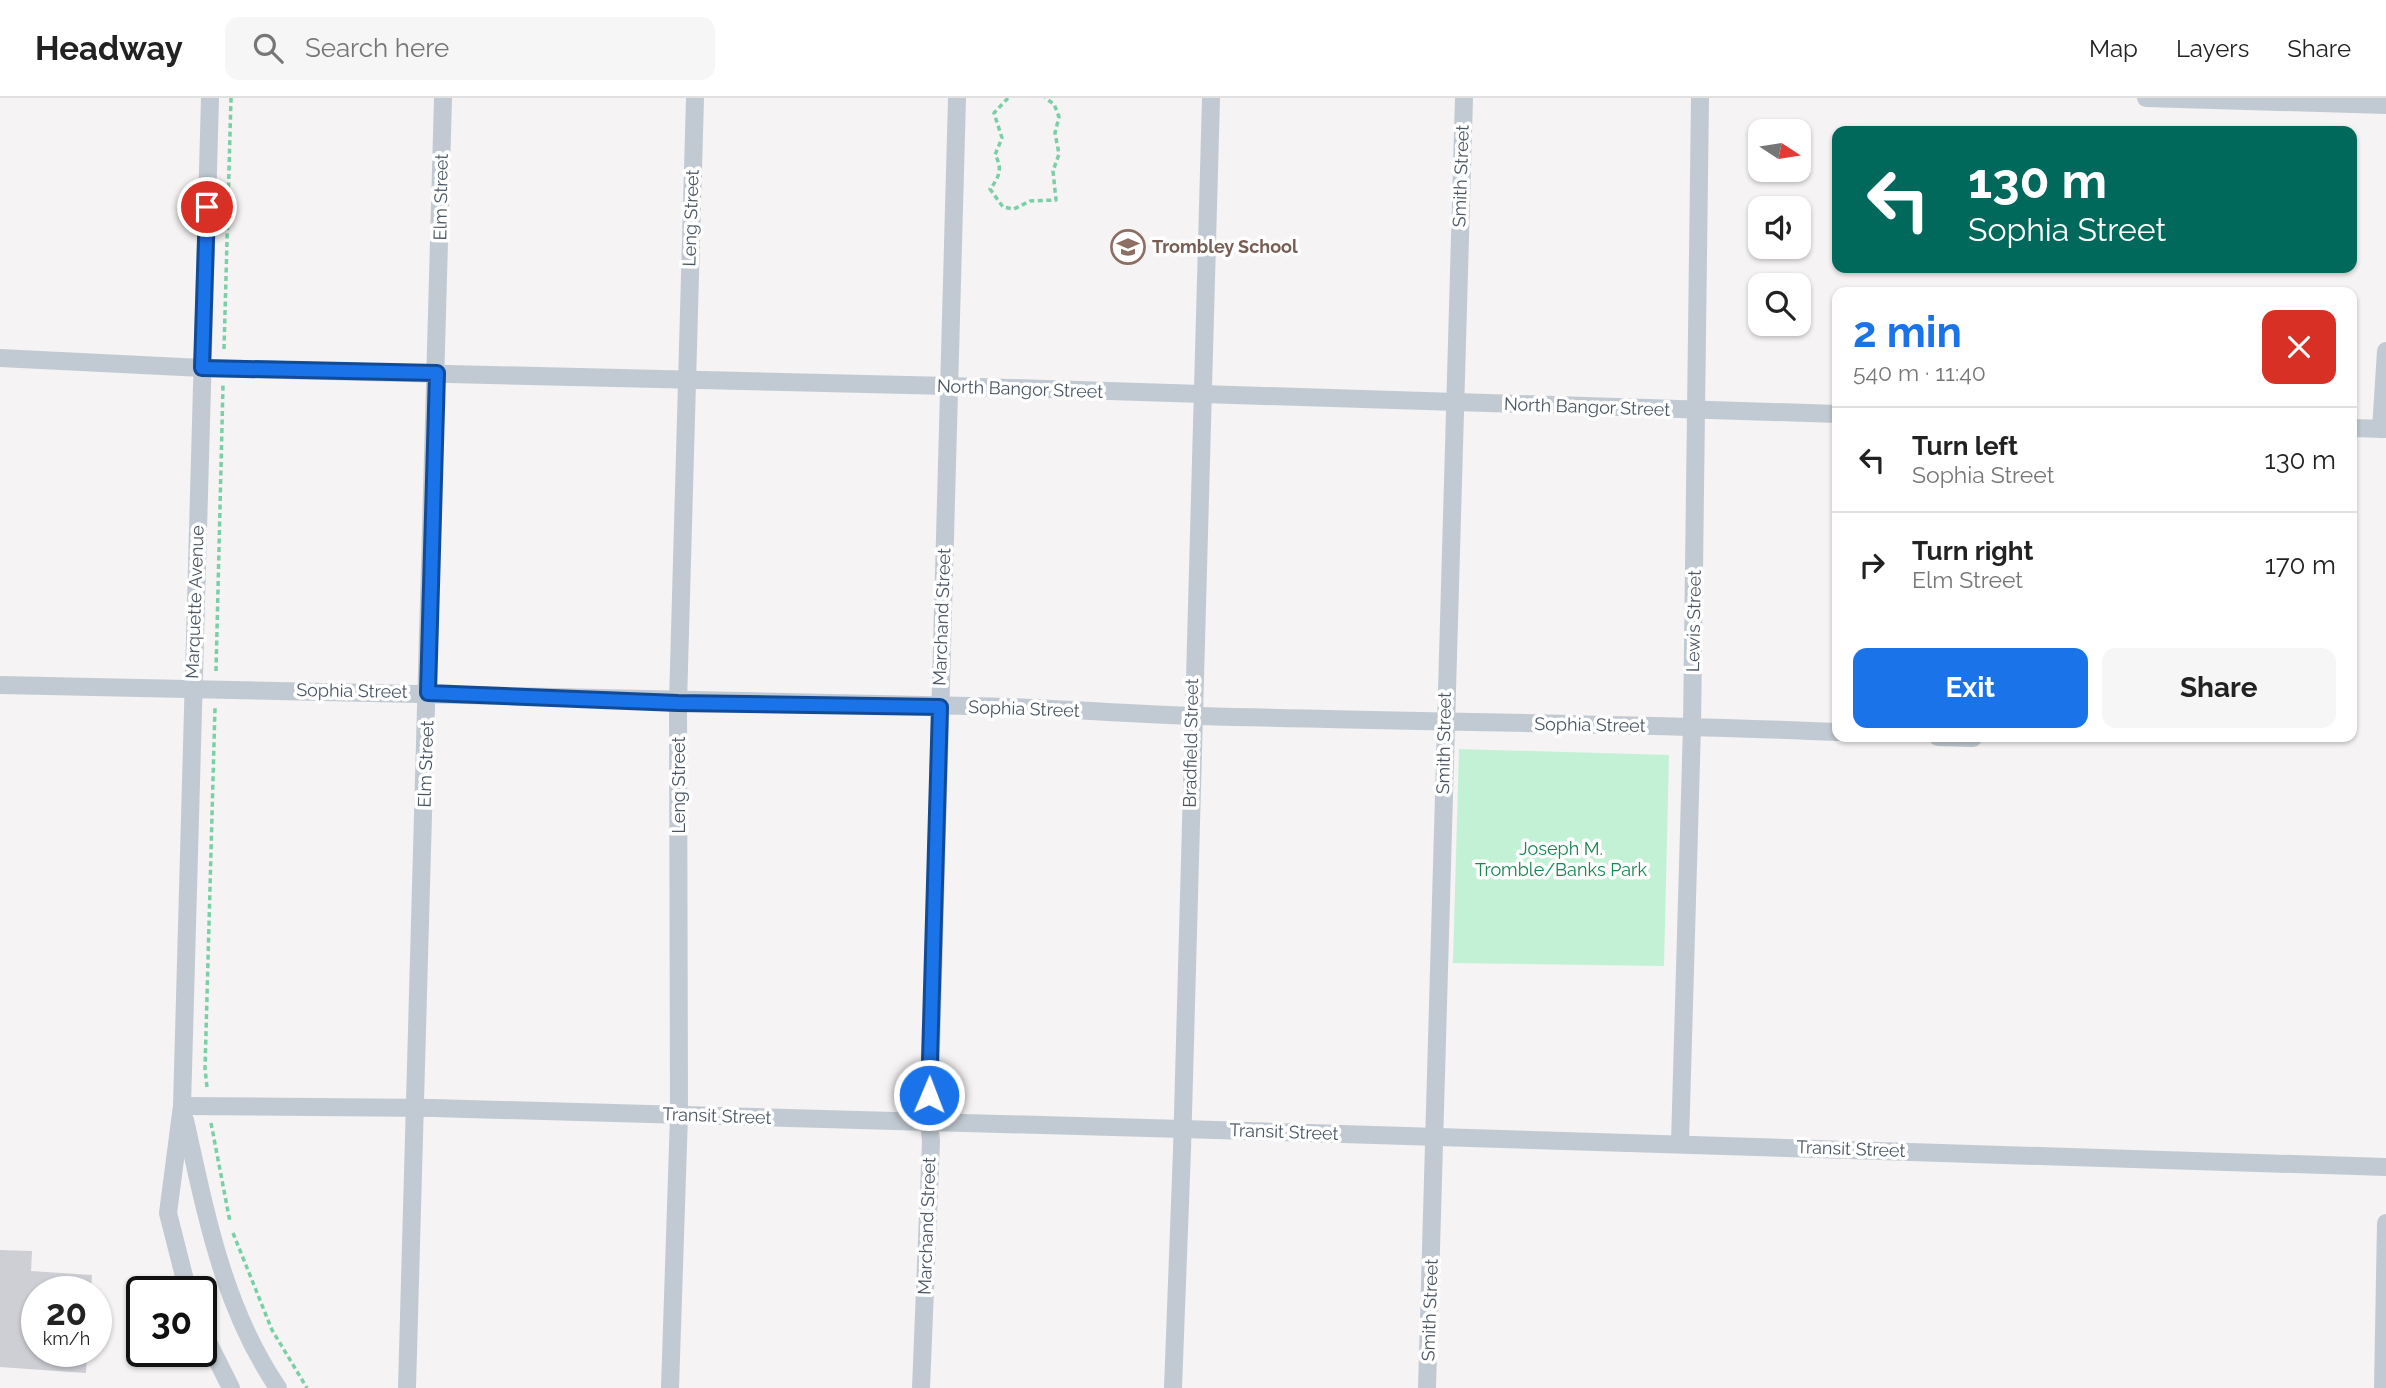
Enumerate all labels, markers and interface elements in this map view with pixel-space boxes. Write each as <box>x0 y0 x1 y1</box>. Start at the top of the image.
search box <box>225 17 715 80</box>
text: Headway <box>35 29 183 68</box>
icon: search <box>249 29 287 67</box>
text: Search here <box>305 33 449 63</box>
text: Map <box>2089 34 2138 63</box>
text: Layers <box>2176 34 2249 63</box>
text: Share <box>2287 34 2351 63</box>
north arrow <box>1748 119 1811 182</box>
map controls <box>1748 119 1811 336</box>
street label: Smith Street <box>1448 124 1473 228</box>
text: 130 m <box>1968 152 2107 209</box>
street label: Elm Street <box>429 153 452 241</box>
icon: left <box>1853 154 1944 245</box>
street label: Leng Street <box>678 169 703 267</box>
pin <box>177 177 237 237</box>
icon: arrive <box>188 188 226 226</box>
button: sound <box>1748 196 1811 259</box>
text: Sophia Street <box>1968 211 2166 248</box>
school or university icon: Trombley School <box>1109 228 1147 266</box>
place label: Trombley School <box>1152 236 1298 257</box>
button: search <box>1748 273 1811 336</box>
text: 2 min <box>1853 308 1962 357</box>
button: close <box>2262 310 2336 384</box>
text: 540 m · 11:40 <box>1853 359 1986 386</box>
street label: North Bangor Street <box>936 375 1104 402</box>
street label: North Bangor Street <box>1503 393 1671 420</box>
text: Turn left <box>1912 431 2018 461</box>
icon: left <box>1853 441 1891 479</box>
text: 130 m <box>2265 445 2336 475</box>
text: Sophia Street <box>1912 461 2054 488</box>
street label: Marquette Avenue <box>181 524 208 679</box>
text: Turn right <box>1912 536 2033 566</box>
icon: right <box>1853 546 1891 584</box>
street label: Marchand Street <box>929 548 954 686</box>
text: 170 m <box>2265 550 2336 580</box>
text: Elm Street <box>1912 566 2023 593</box>
street label: Lewis Street <box>1682 570 1705 672</box>
button: Exit <box>1853 648 2088 728</box>
button: Share <box>2102 648 2336 728</box>
street label: Bradfield Street <box>1179 678 1202 808</box>
street label: Sophia Street <box>296 679 408 702</box>
street label: Smith Street <box>1432 692 1455 794</box>
street label: Sophia Street <box>968 696 1080 721</box>
street label: Sophia Street <box>1534 713 1646 736</box>
street label: Elm Street <box>413 720 438 808</box>
street label: Leng Street <box>668 737 689 833</box>
park label: Joseph M. Tromble/Banks Park <box>1475 838 1647 880</box>
position arrow <box>892 1058 966 1132</box>
street label: Transit Street <box>662 1103 772 1128</box>
street label: Transit Street <box>1229 1119 1339 1144</box>
street label: Transit Street <box>1796 1136 1906 1161</box>
street label: Marchand Street <box>914 1157 939 1295</box>
street label: Smith Street <box>1417 1258 1442 1362</box>
speed limit sign: 30 <box>126 1276 217 1367</box>
text: 20 <box>46 1292 87 1333</box>
text: km/h <box>43 1328 90 1349</box>

